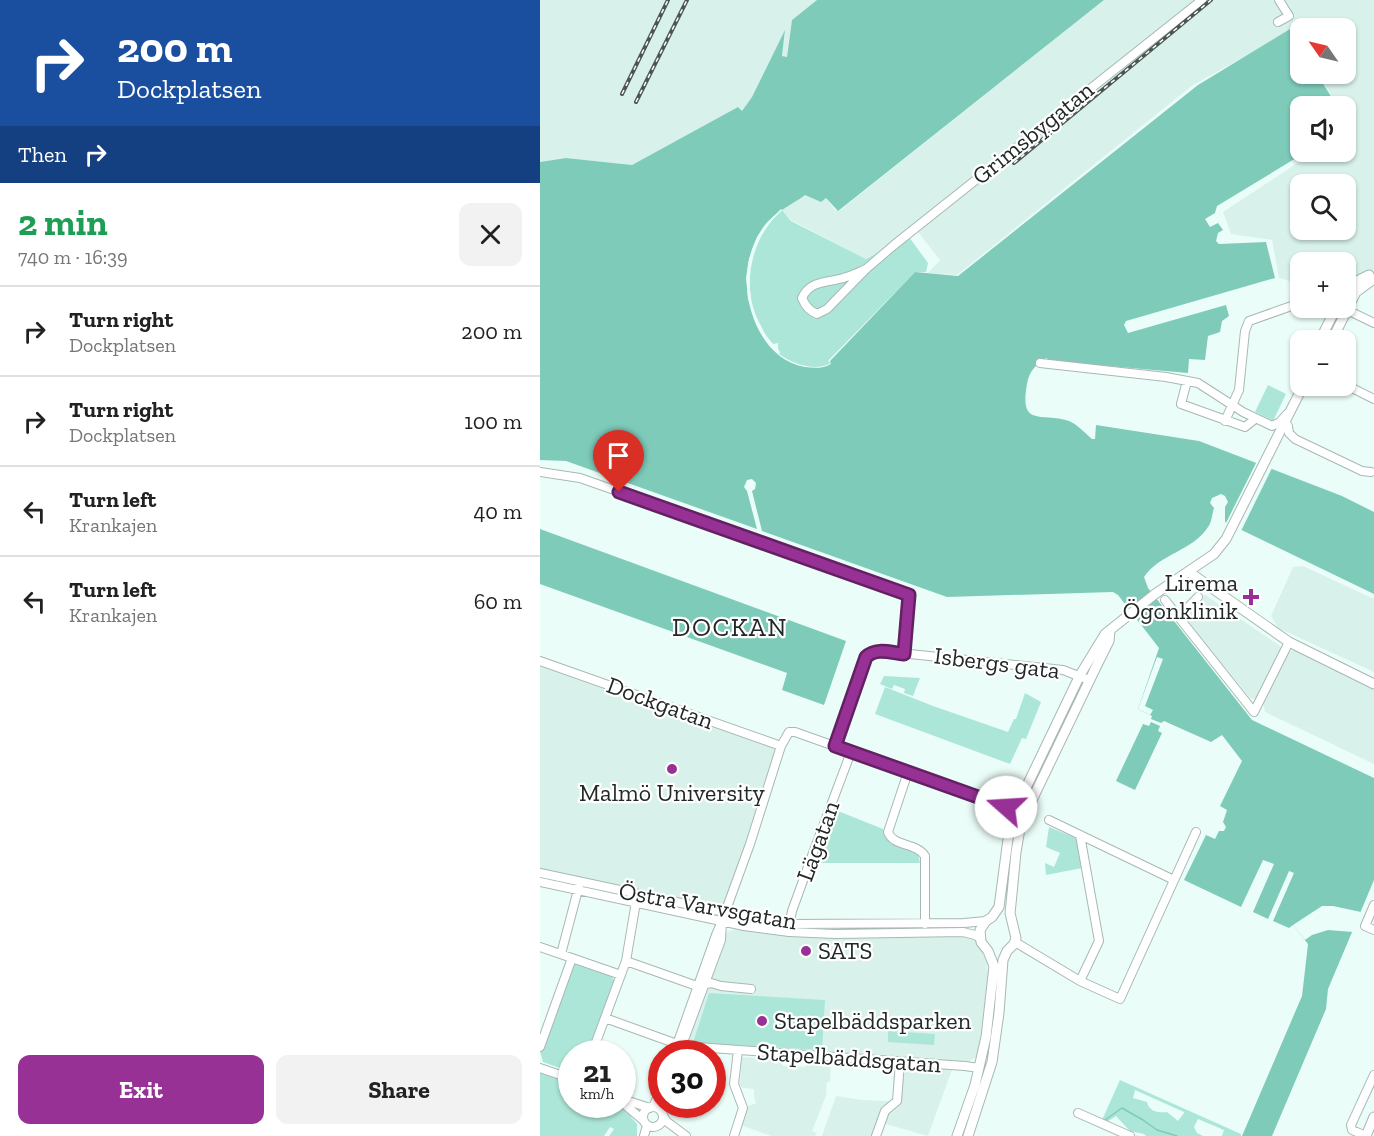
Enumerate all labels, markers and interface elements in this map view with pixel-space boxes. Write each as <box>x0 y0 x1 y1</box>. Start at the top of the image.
north arrow <box>1290 18 1356 84</box>
map controls <box>1290 18 1356 396</box>
text: 200 m <box>117 22 233 73</box>
icon: right <box>18 24 96 102</box>
text: Dockplatsen <box>117 73 261 105</box>
street label: Grimsbygatan <box>966 75 1099 190</box>
button: sound <box>1290 96 1356 162</box>
icon: right <box>79 138 112 171</box>
text: Then <box>18 141 67 168</box>
button: search <box>1290 174 1356 240</box>
text: 2 min <box>18 201 108 244</box>
button: close <box>459 203 522 266</box>
text: 740 m · 16:39 <box>18 245 128 269</box>
button: + <box>1290 252 1356 318</box>
text: Turn right <box>69 306 173 333</box>
icon: right <box>18 315 51 348</box>
text: 200 m <box>461 318 522 345</box>
button: − <box>1290 330 1356 396</box>
text: Dockplatsen <box>69 333 176 357</box>
text: Turn right <box>69 396 173 423</box>
icon: right <box>18 405 51 438</box>
text: 100 m <box>464 408 522 435</box>
text: Dockplatsen <box>69 423 176 447</box>
pin <box>593 430 644 492</box>
icon: arrive <box>602 439 635 472</box>
text: Turn left <box>69 486 156 513</box>
icon: left <box>18 495 51 528</box>
text: 40 m <box>473 498 522 525</box>
text: Krankajen <box>69 513 157 537</box>
place label: Lirema Ögonklinik <box>1123 568 1239 625</box>
text: Turn left <box>69 576 156 603</box>
icon: left <box>18 585 51 618</box>
text: 60 m <box>474 588 522 615</box>
marker: Lirema Ögonklinik <box>1242 588 1260 606</box>
text: Krankajen <box>69 603 157 627</box>
district label: DOCKAN <box>672 611 788 643</box>
street label: Isbergs gata <box>932 640 1062 685</box>
street label: Dockgatan <box>603 670 718 735</box>
marker: Malmö University <box>665 762 679 776</box>
position arrow <box>974 775 1038 839</box>
place label: Malmö University <box>579 778 766 807</box>
street label: Lägatan <box>790 796 846 885</box>
street label: Östra Varvsgatan <box>617 876 800 935</box>
place label: SATS <box>818 936 872 965</box>
marker: SATS <box>799 944 813 958</box>
place label: Stapelbäddsparken <box>774 1006 972 1035</box>
marker: Stapelbäddsparken <box>755 1014 769 1028</box>
street label: Stapelbäddsgatan <box>756 1037 942 1078</box>
speed limit sign: 30 <box>648 1040 726 1118</box>
text: 21 <box>583 1054 611 1090</box>
button: Exit <box>18 1055 264 1124</box>
button: Share <box>276 1055 522 1124</box>
text: km/h <box>580 1085 614 1103</box>

